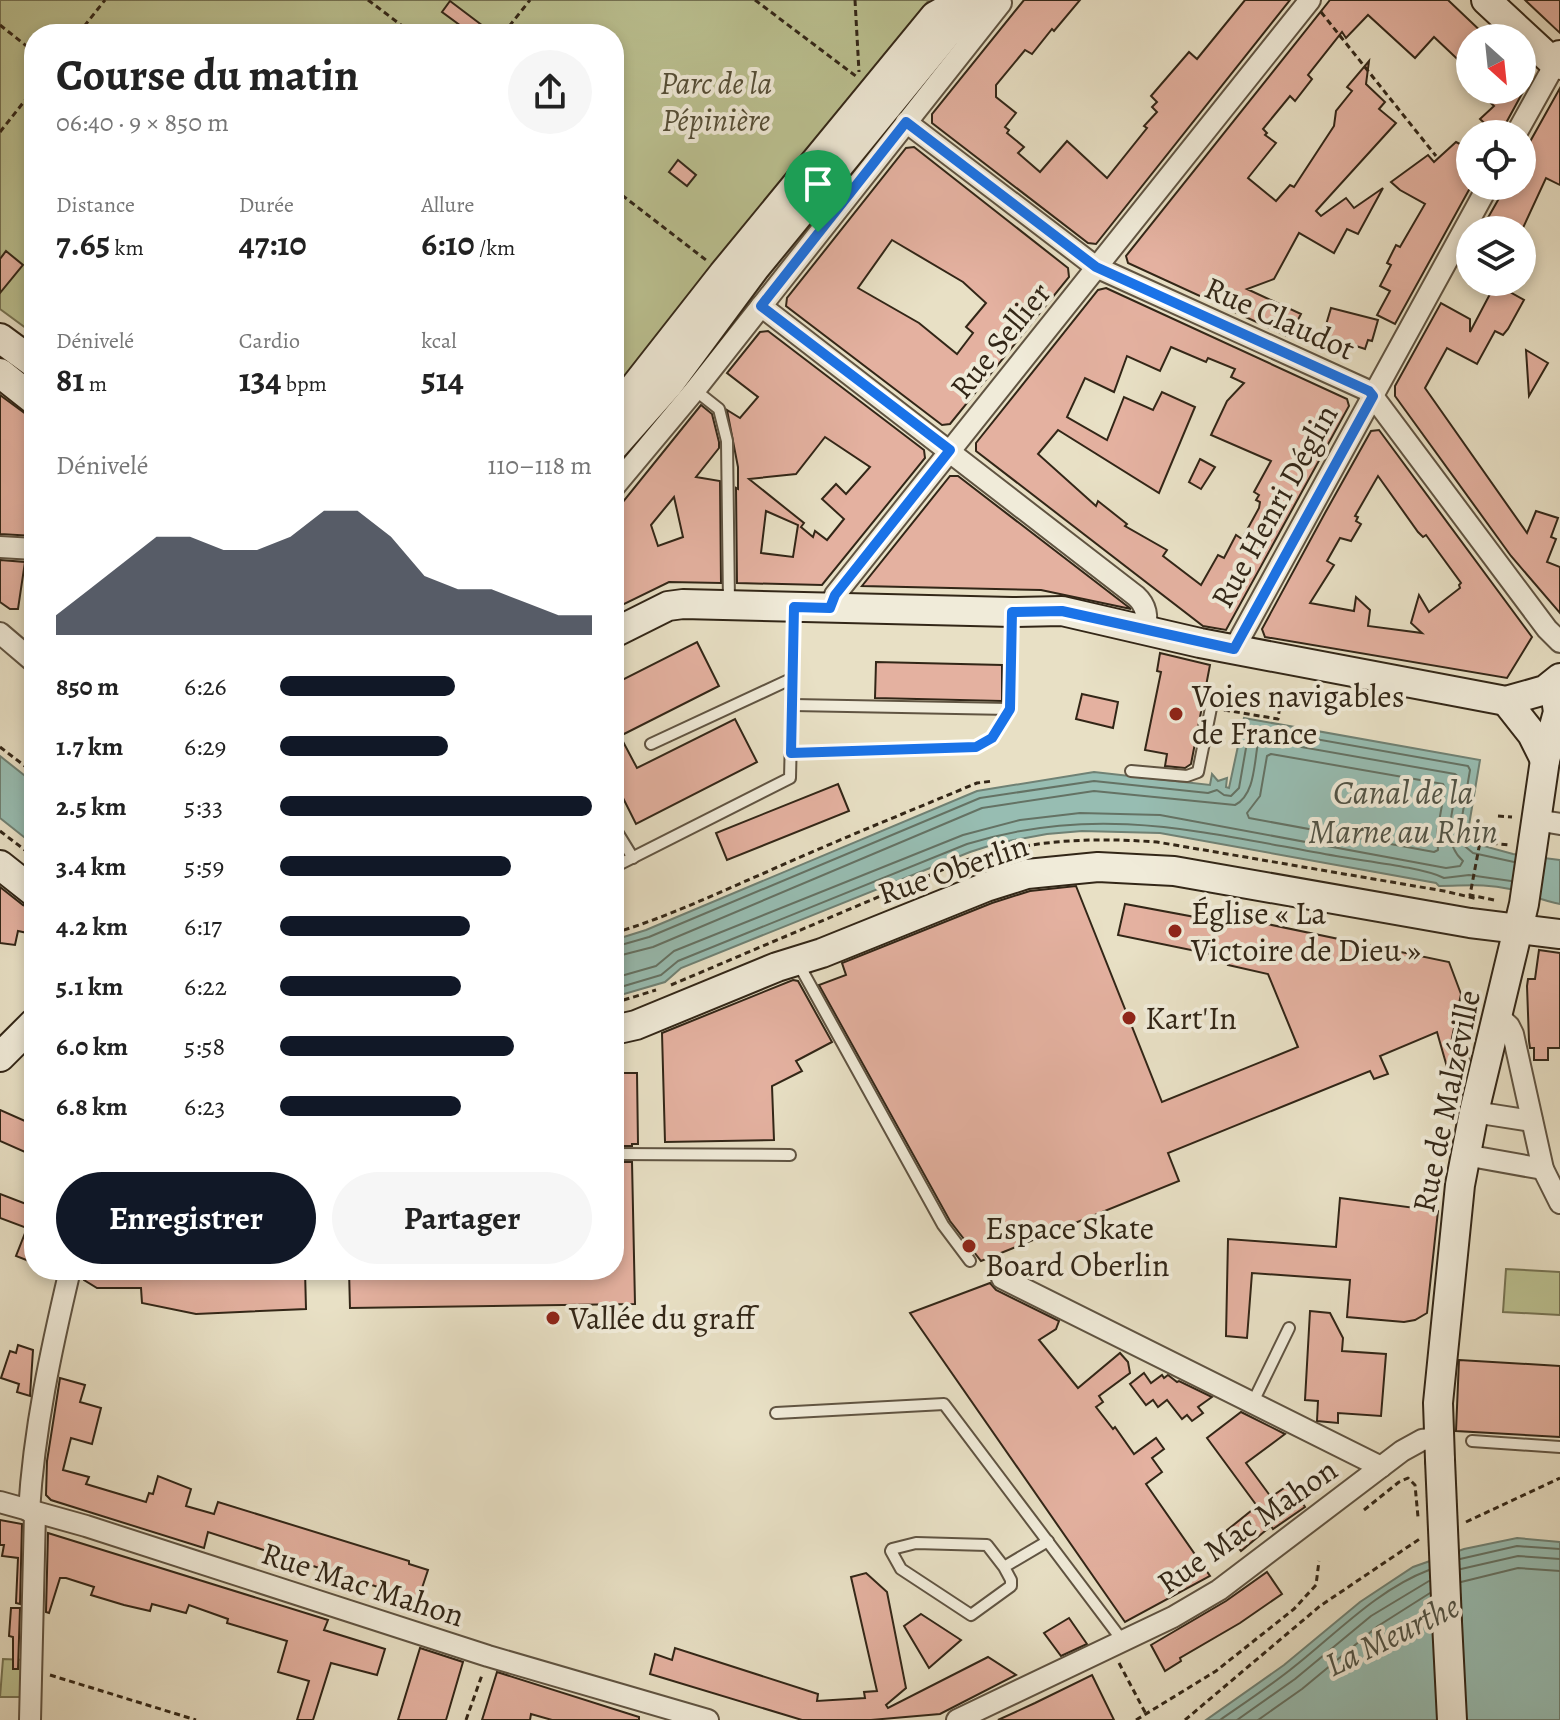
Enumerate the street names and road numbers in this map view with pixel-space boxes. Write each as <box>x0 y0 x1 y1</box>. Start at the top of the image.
street label: Rue Claudot <box>1198 265 1362 371</box>
street label: Rue Sellier <box>939 272 1061 408</box>
street label: Rue Henri Déglin <box>1200 396 1348 616</box>
street label: Rue Oberlin <box>872 823 1034 915</box>
street label: Rue de Malzéville <box>1401 986 1491 1216</box>
street label: Rue Mac Mahon <box>1148 1448 1346 1604</box>
street label: Rue Mac Mahon <box>256 1531 470 1637</box>

